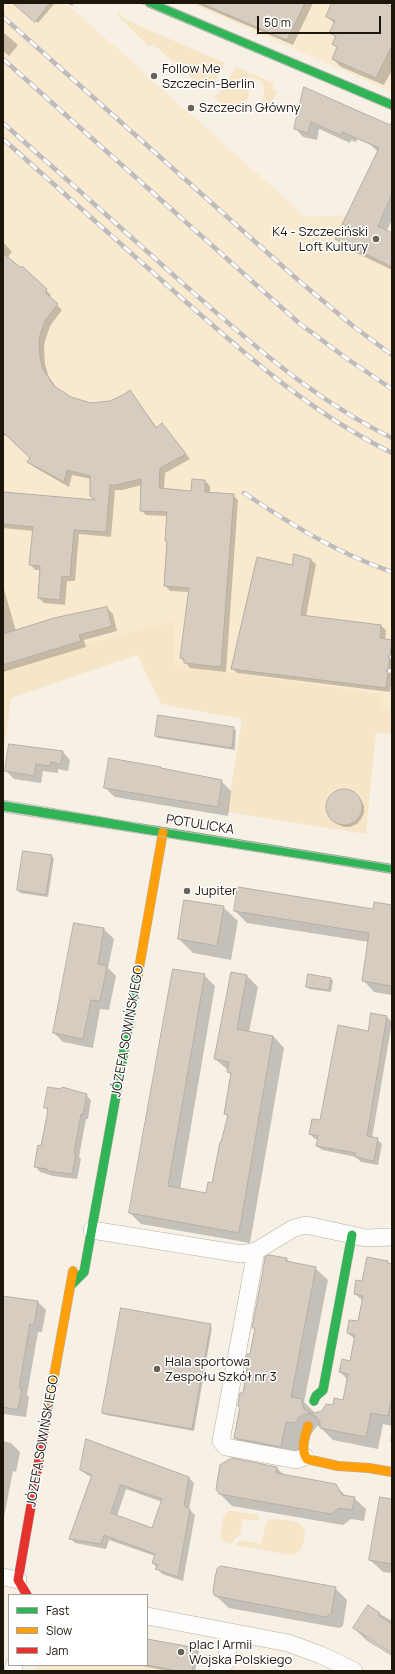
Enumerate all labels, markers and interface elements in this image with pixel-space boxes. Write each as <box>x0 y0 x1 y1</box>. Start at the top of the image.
scale bar <box>259 8 383 34</box>
text: 50 m <box>264 14 291 31</box>
place label: Follow Me Szczecin-Berlin <box>162 61 255 92</box>
marker: Follow Me Szczecin-Berlin <box>149 71 159 81</box>
place label: Szczecin Główny <box>199 100 300 116</box>
marker: Szczecin Główny <box>186 103 196 113</box>
place label: K4 - Szczeciński Loft Kultury <box>272 224 368 255</box>
marker: K4 - Szczeciński Loft Kultury <box>371 234 381 244</box>
street label: POTULICKA <box>165 812 235 838</box>
place label: Jupiter <box>195 883 237 899</box>
marker: Jupiter <box>182 886 192 896</box>
street label: JÓZEFA SOWIŃSKIEGO <box>109 964 147 1098</box>
place label: Hala sportowa Zespołu Szkół nr 3 <box>165 1354 277 1385</box>
marker: Hala sportowa Zespołu Szkół nr 3 <box>152 1364 162 1374</box>
street label: JÓZEFA SOWIŃSKIEGO <box>24 1374 62 1508</box>
legend <box>8 1594 148 1666</box>
text: Fast <box>46 1602 70 1619</box>
text: Slow <box>46 1622 72 1639</box>
place label: plac I Armii Wojska Polskiego <box>189 1637 292 1668</box>
text: Jam <box>46 1642 68 1659</box>
marker: plac I Armii Wojska Polskiego <box>176 1647 186 1657</box>

